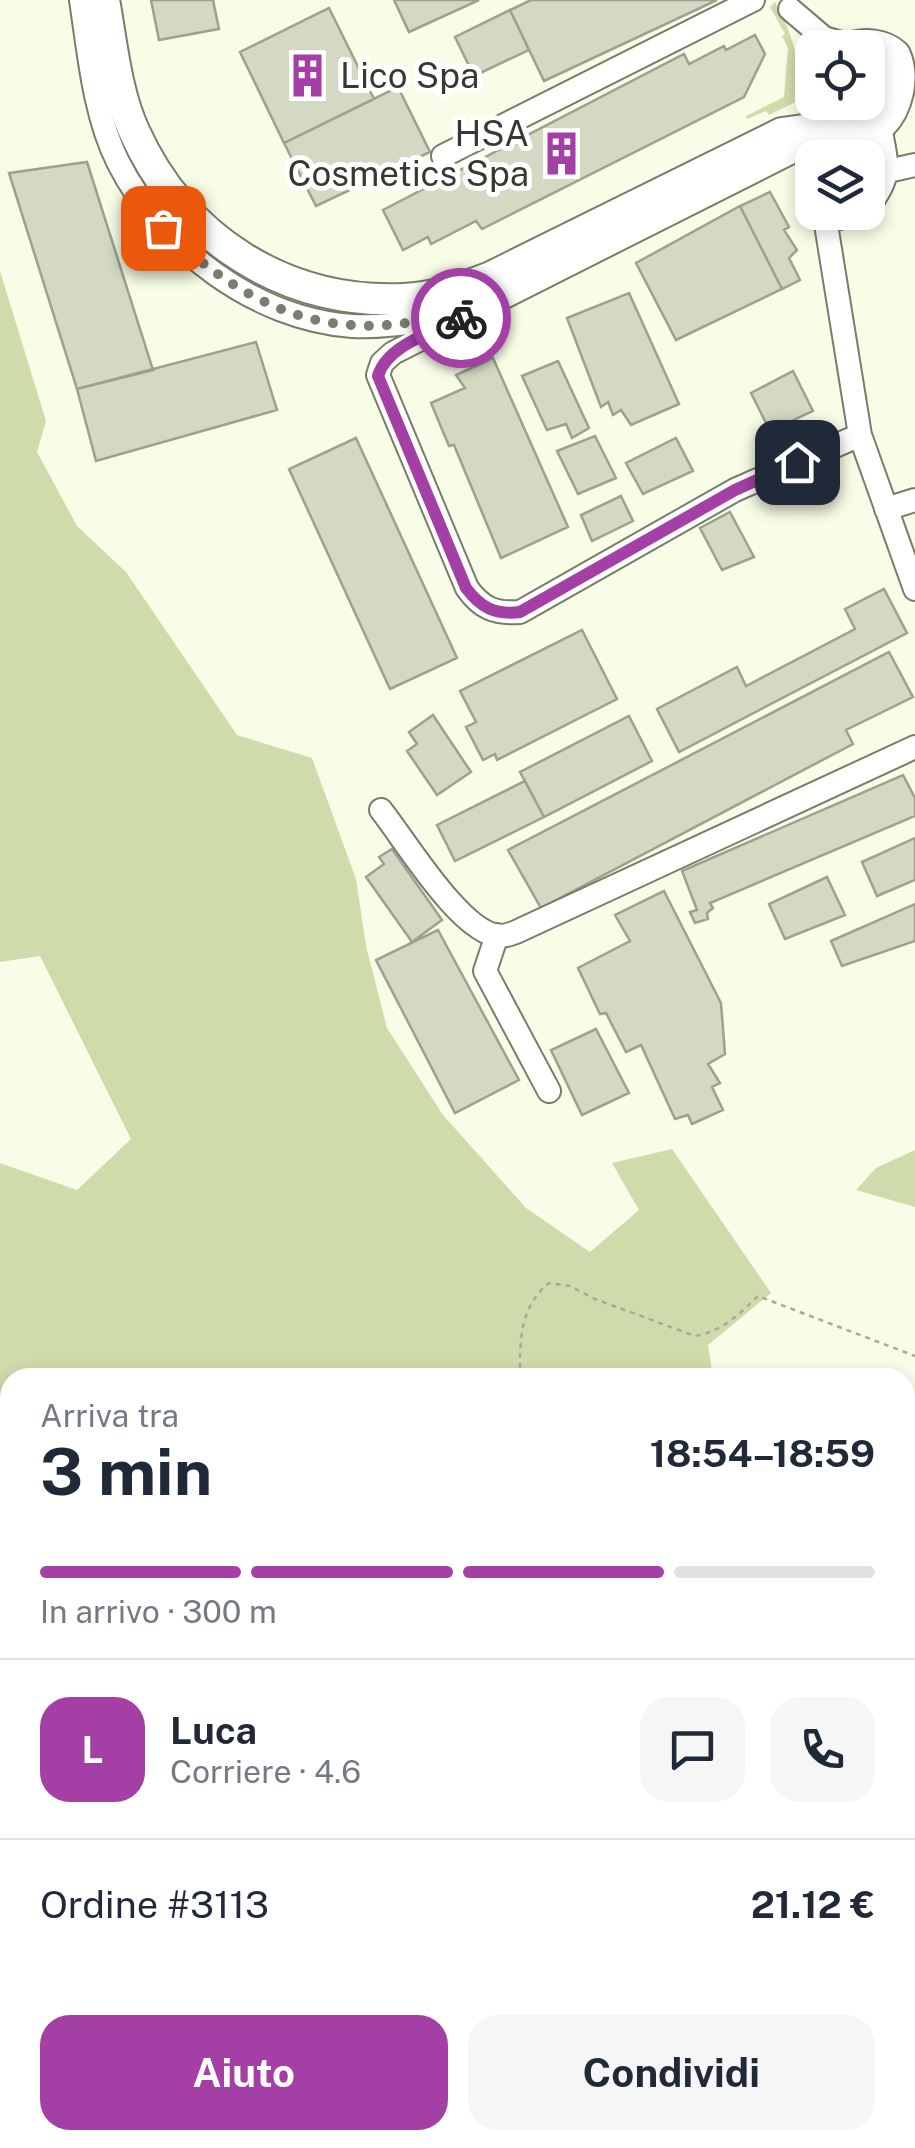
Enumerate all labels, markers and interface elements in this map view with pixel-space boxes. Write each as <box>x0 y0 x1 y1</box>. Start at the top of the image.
map controls <box>795 30 885 230</box>
button: locate <box>795 30 885 120</box>
building icon: Lico Spa <box>283 52 331 100</box>
place label: Lico Spa <box>340 55 479 96</box>
place label: HSA Cosmetics Spa <box>288 113 529 194</box>
building icon: HSA Cosmetics Spa <box>538 130 586 178</box>
button: layers <box>795 140 885 230</box>
pin <box>121 186 206 271</box>
icon: bag <box>136 201 191 256</box>
courier <box>411 268 511 368</box>
icon: bike <box>434 291 489 346</box>
pin <box>755 420 840 505</box>
icon: home <box>770 435 825 490</box>
text: Arriva tra <box>40 1397 179 1434</box>
text: 18:54–18:59 <box>650 1431 875 1476</box>
text: 3 min <box>40 1433 212 1510</box>
text: In arrivo · 300 m <box>40 1593 277 1630</box>
button: chat <box>640 1697 745 1802</box>
button: phone <box>770 1697 875 1802</box>
text: Luca <box>170 1708 257 1753</box>
text: L <box>82 1727 103 1772</box>
text: Corriere · 4.6 <box>170 1753 361 1790</box>
text: Ordine #3113 <box>40 1882 269 1927</box>
text: 21.12 € <box>751 1882 875 1927</box>
button: Aiuto <box>40 2015 448 2130</box>
button: Condividi <box>468 2015 875 2130</box>

